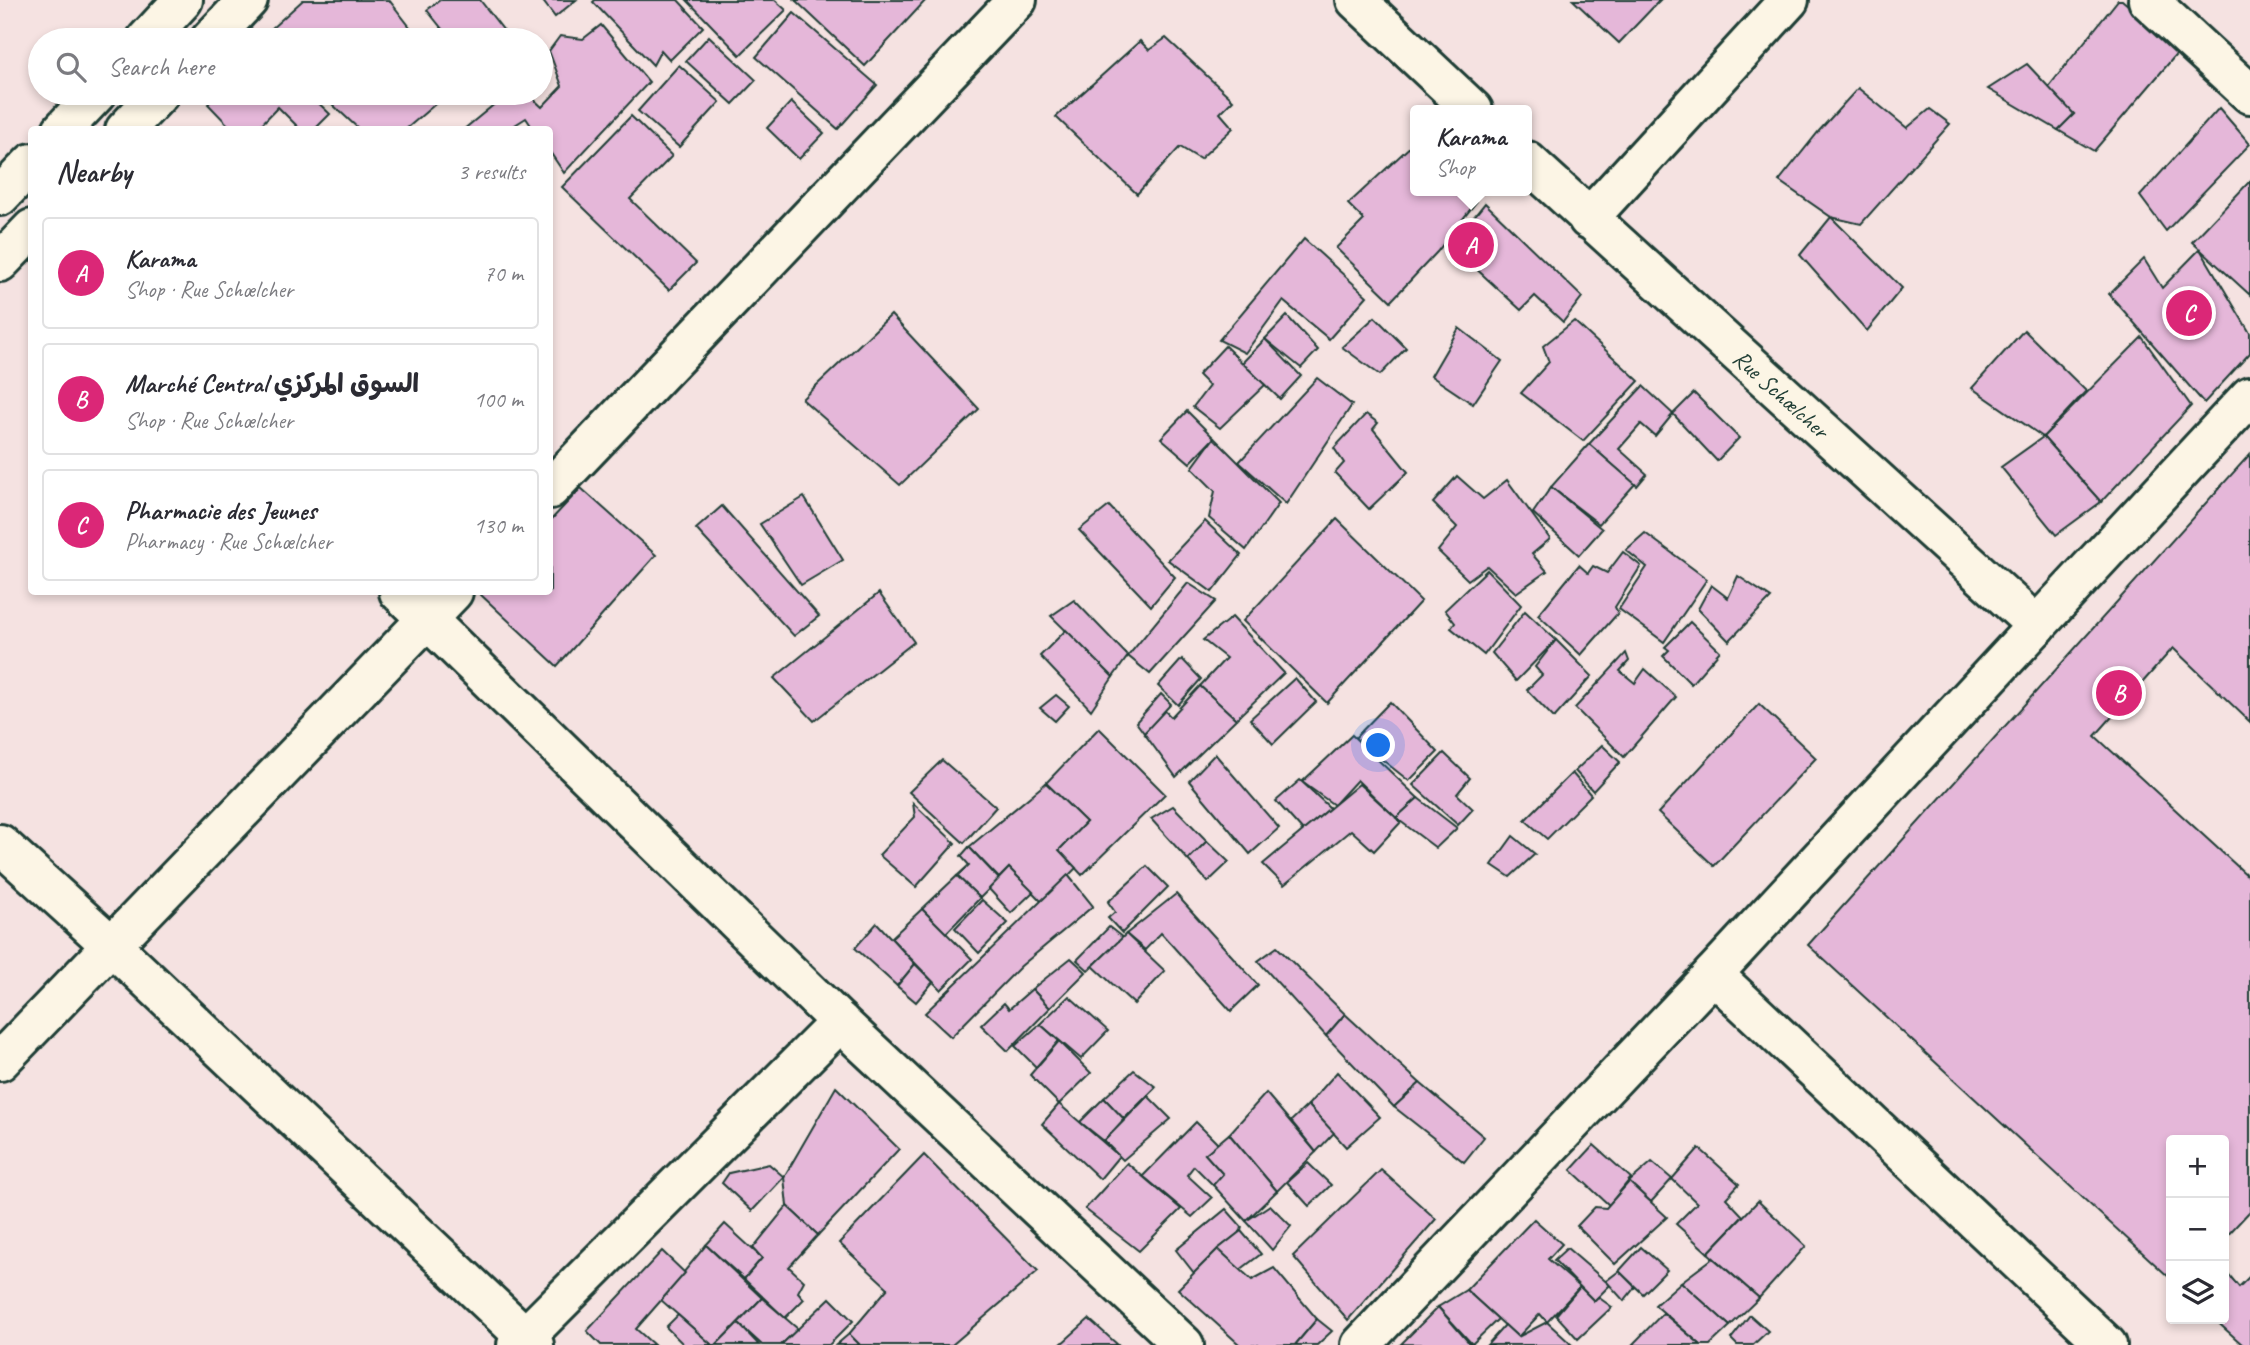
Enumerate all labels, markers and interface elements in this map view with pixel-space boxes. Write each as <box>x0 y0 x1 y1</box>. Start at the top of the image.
search box <box>28 28 553 105</box>
icon: search <box>52 48 90 86</box>
text: Search here <box>108 50 214 83</box>
popup <box>1410 105 1532 196</box>
text: Karama <box>1436 120 1506 153</box>
text: Nearby <box>56 153 132 191</box>
text: Shop <box>1436 153 1475 182</box>
text: 3 results <box>458 157 525 186</box>
pin: A <box>1448 219 1494 271</box>
text: Karama <box>125 242 196 275</box>
text: A <box>75 259 87 288</box>
text: 70 m <box>484 259 523 288</box>
text: Shop · Rue Schœlcher <box>125 275 293 304</box>
pin: C <box>2166 287 2212 339</box>
street label: Rue Schœlcher <box>1727 343 1837 446</box>
text: Marché Central السوق المركزي <box>125 367 419 400</box>
text: B <box>75 385 87 414</box>
text: 100 m <box>474 385 523 414</box>
text: Shop · Rue Schœlcher <box>125 406 293 435</box>
text: Pharmacie des Jeunes <box>125 494 316 527</box>
text: C <box>76 511 86 540</box>
text: 130 m <box>474 511 523 540</box>
text: Pharmacy · Rue Schœlcher <box>125 527 332 556</box>
pin: B <box>2096 667 2142 719</box>
your location <box>1361 728 1395 762</box>
map controls <box>2166 1135 2229 1324</box>
button: + <box>2166 1135 2229 1198</box>
button: − <box>2166 1198 2229 1261</box>
button: layers <box>2166 1261 2229 1324</box>

